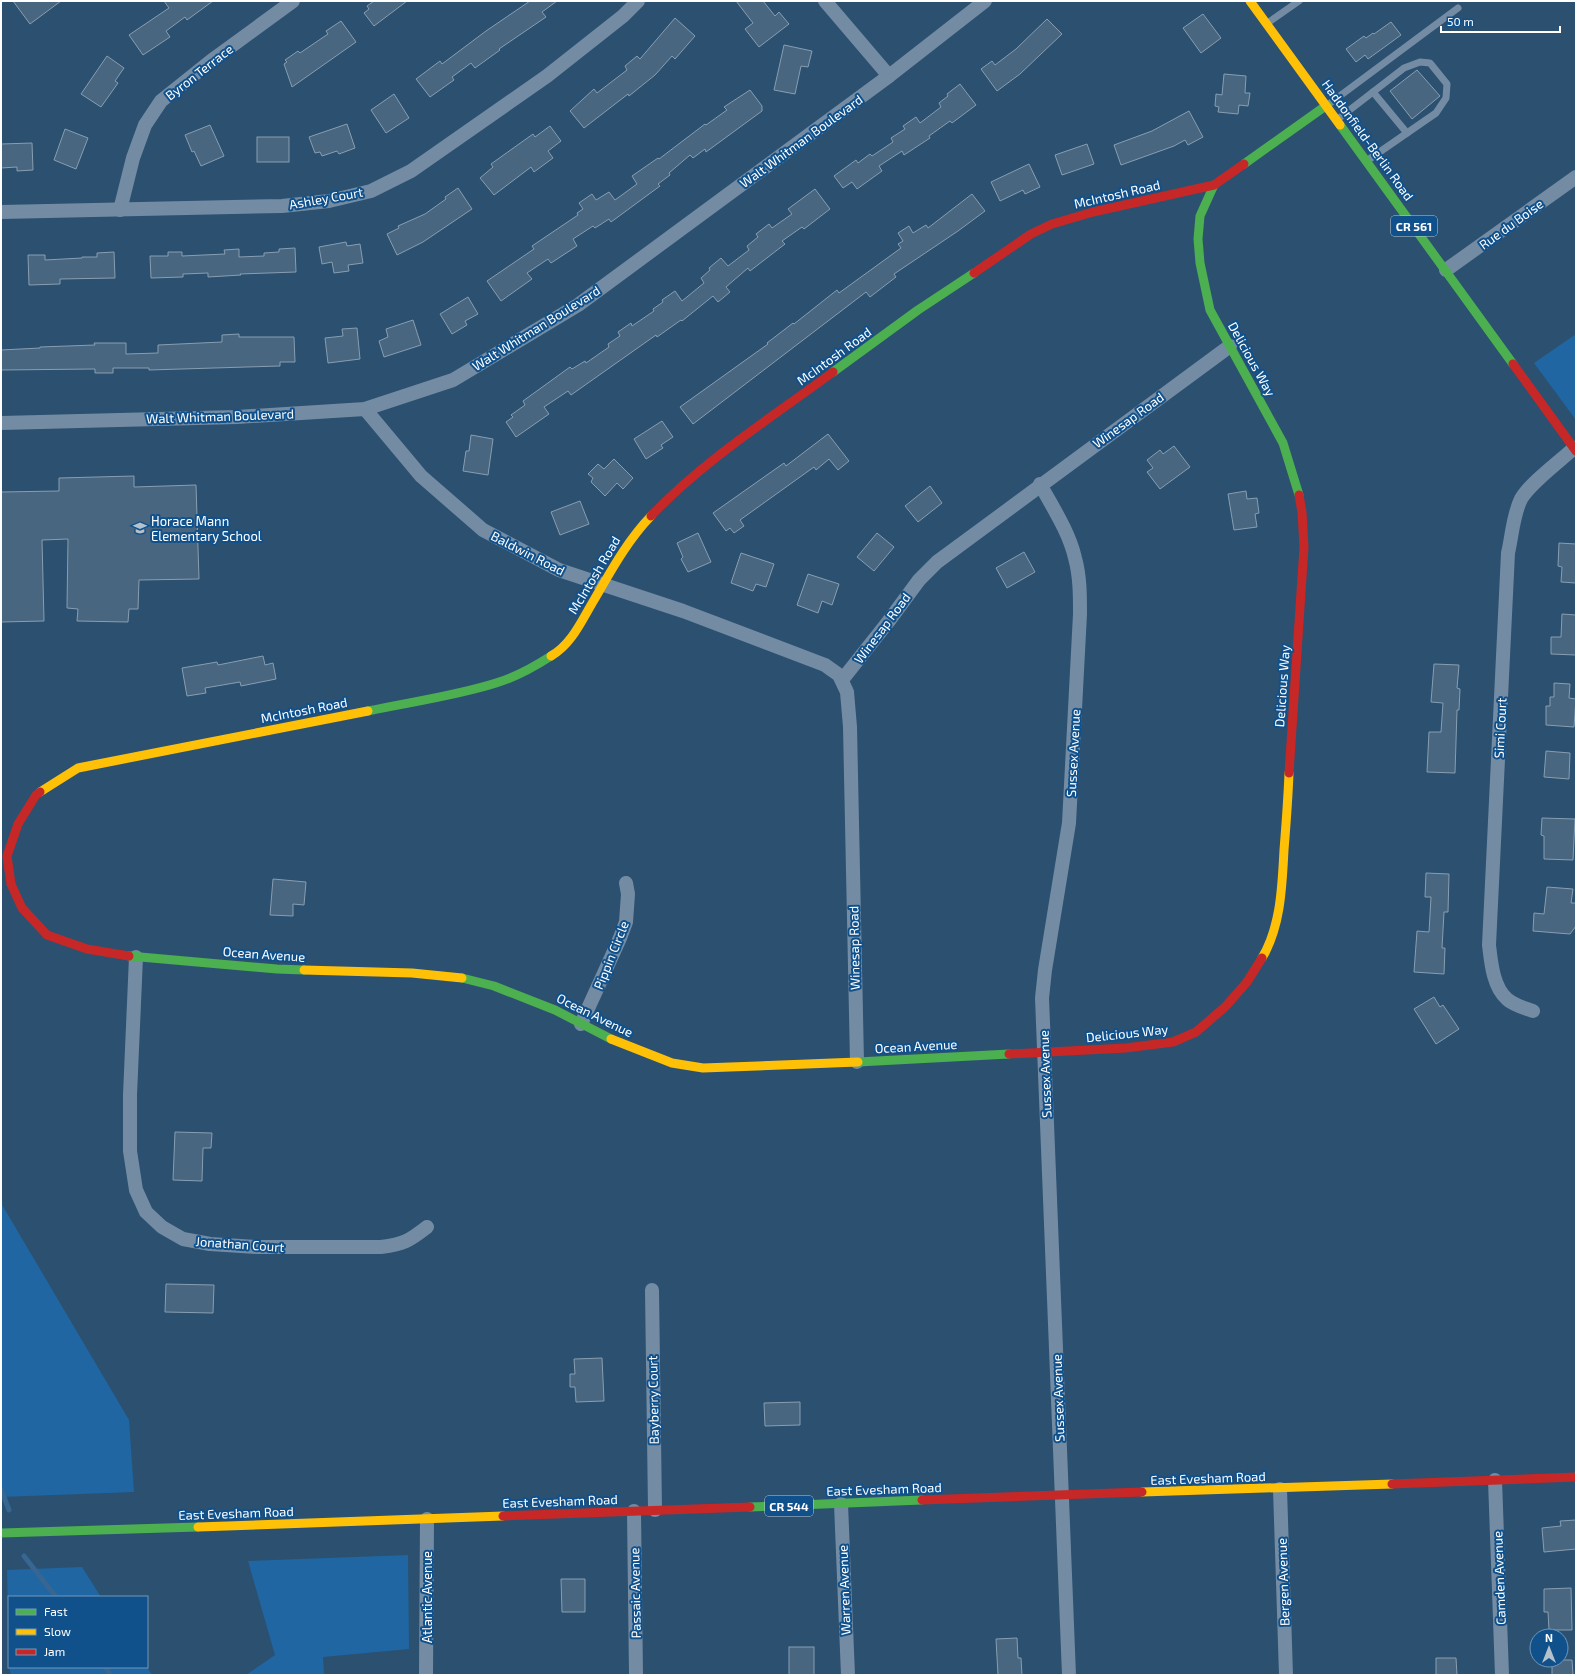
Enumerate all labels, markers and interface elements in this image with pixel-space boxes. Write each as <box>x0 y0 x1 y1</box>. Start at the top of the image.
scale bar <box>1441 8 1560 34</box>
text: 50 m <box>1447 14 1474 28</box>
street label: Byron Terrace <box>162 41 236 103</box>
street label: Haddonfield-Berlin Road <box>1319 76 1417 204</box>
street label: Walt Whitman Boulevard <box>736 91 866 191</box>
street label: McIntosh Road <box>1072 176 1162 212</box>
street label: Ashley Court <box>288 184 364 212</box>
street label: Rue du Boise <box>1476 195 1546 253</box>
road number: CR 561 <box>1391 216 1437 236</box>
street label: Walt Whitman Boulevard <box>469 282 603 374</box>
street label: Delicious Way <box>1225 319 1279 399</box>
street label: McIntosh Road <box>794 324 874 388</box>
street label: Winesap Road <box>1089 389 1167 451</box>
street label: Walt Whitman Boulevard <box>146 405 294 427</box>
place label: Horace Mann Elementary School <box>151 513 262 544</box>
school or university icon: Horace Mann Elementary School <box>132 520 148 536</box>
street label: Baldwin Road <box>488 528 568 578</box>
street label: McIntosh Road <box>564 533 624 617</box>
street label: Winesap Road <box>850 590 914 666</box>
street label: Delicious Way <box>1271 644 1293 728</box>
street label: McIntosh Road <box>259 694 349 726</box>
street label: Simi Court <box>1490 697 1510 759</box>
street label: Sussex Avenue <box>1063 709 1083 797</box>
street label: Winesap Road <box>845 906 863 990</box>
street label: Pippin Circle <box>590 918 632 992</box>
street label: Ocean Avenue <box>222 943 306 965</box>
street label: Ocean Avenue <box>554 990 636 1040</box>
street label: Delicious Way <box>1085 1021 1169 1045</box>
street label: Sussex Avenue <box>1035 1030 1055 1118</box>
street label: Ocean Avenue <box>874 1036 958 1056</box>
street label: Jonathan Court <box>195 1233 285 1255</box>
street label: Sussex Avenue <box>1048 1354 1068 1442</box>
street label: Bayberry Court <box>644 1355 662 1445</box>
street label: East Evesham Road <box>1150 1468 1266 1488</box>
street label: East Evesham Road <box>826 1479 942 1499</box>
street label: East Evesham Road <box>502 1491 618 1511</box>
road number: CR 544 <box>765 1496 813 1516</box>
street label: East Evesham Road <box>178 1503 294 1523</box>
street label: Camden Avenue <box>1489 1531 1509 1625</box>
street label: Bergen Avenue <box>1273 1538 1293 1626</box>
street label: Warren Avenue <box>834 1545 854 1635</box>
street label: Passaic Avenue <box>626 1547 644 1639</box>
street label: Atlantic Avenue <box>419 1551 435 1643</box>
legend <box>8 1596 148 1668</box>
text: Fast <box>44 1604 68 1618</box>
text: Slow <box>44 1624 71 1638</box>
north arrow <box>1529 1628 1569 1668</box>
text: N <box>1545 1631 1553 1644</box>
text: Jam <box>44 1644 65 1658</box>

